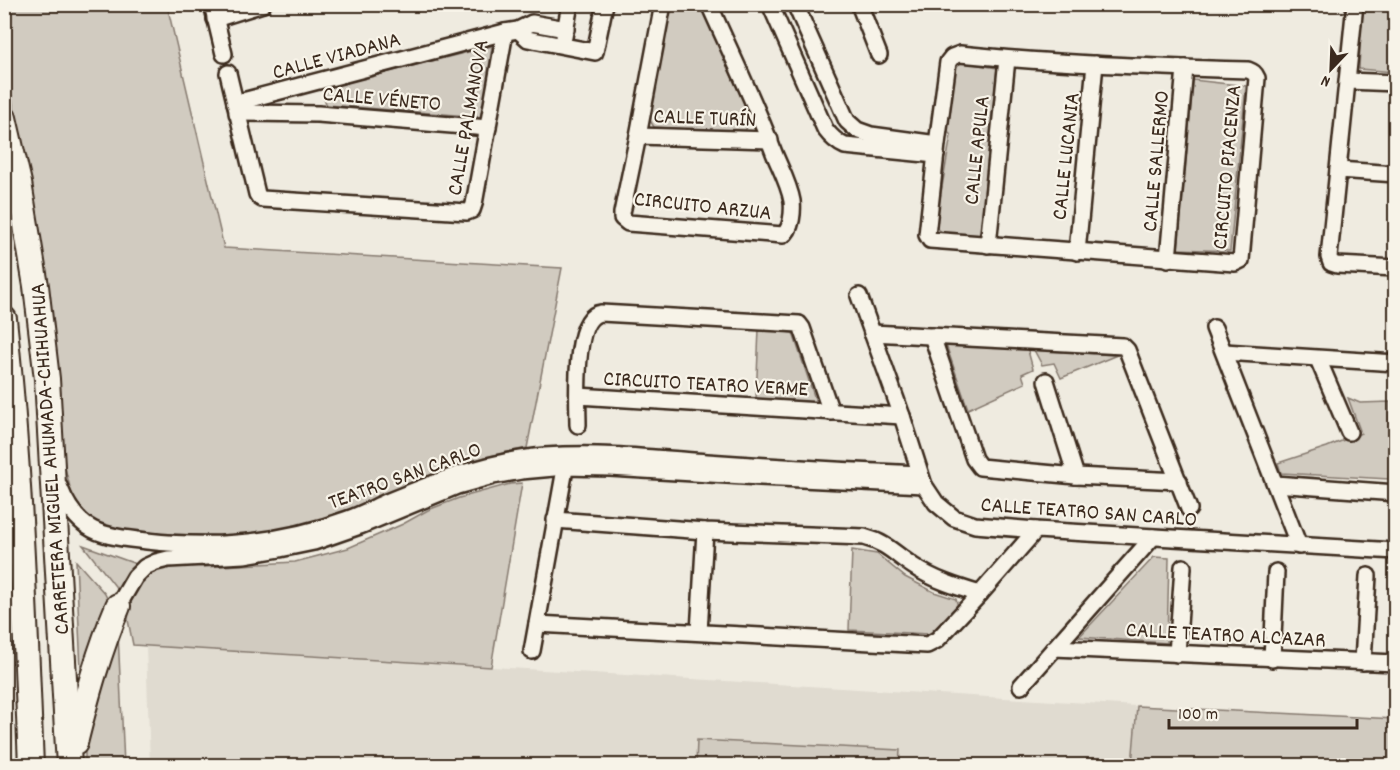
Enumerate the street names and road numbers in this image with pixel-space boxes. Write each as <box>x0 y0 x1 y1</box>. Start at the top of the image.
street label: CALLE VIADANA <box>269 25 404 89</box>
street label: CALLE PALMANOVA <box>440 37 498 198</box>
street label: CALLE VÉNETO <box>321 80 442 121</box>
street label: CIRCUITO PIACENZA <box>1206 84 1251 251</box>
street label: CALLE SALLERMO <box>1136 89 1179 233</box>
street label: CALLE LUCANIA <box>1045 91 1090 222</box>
street label: CALLE APULA <box>957 94 1000 206</box>
street label: CALLE TURÍN <box>653 102 757 137</box>
street label: CIRCUITO ARZUA <box>632 185 773 230</box>
street label: CARRETERA MIGUEL AHUMADA-CHIHUAHUA <box>24 282 79 636</box>
street label: CIRCUITO TEATRO VERME <box>602 365 809 406</box>
street label: TEATRO SAN CARLO <box>324 435 486 519</box>
street label: CALLE TEATRO SAN CARLO <box>980 490 1198 537</box>
street label: CALLE TEATRO ALCAZAR <box>1125 616 1327 657</box>

